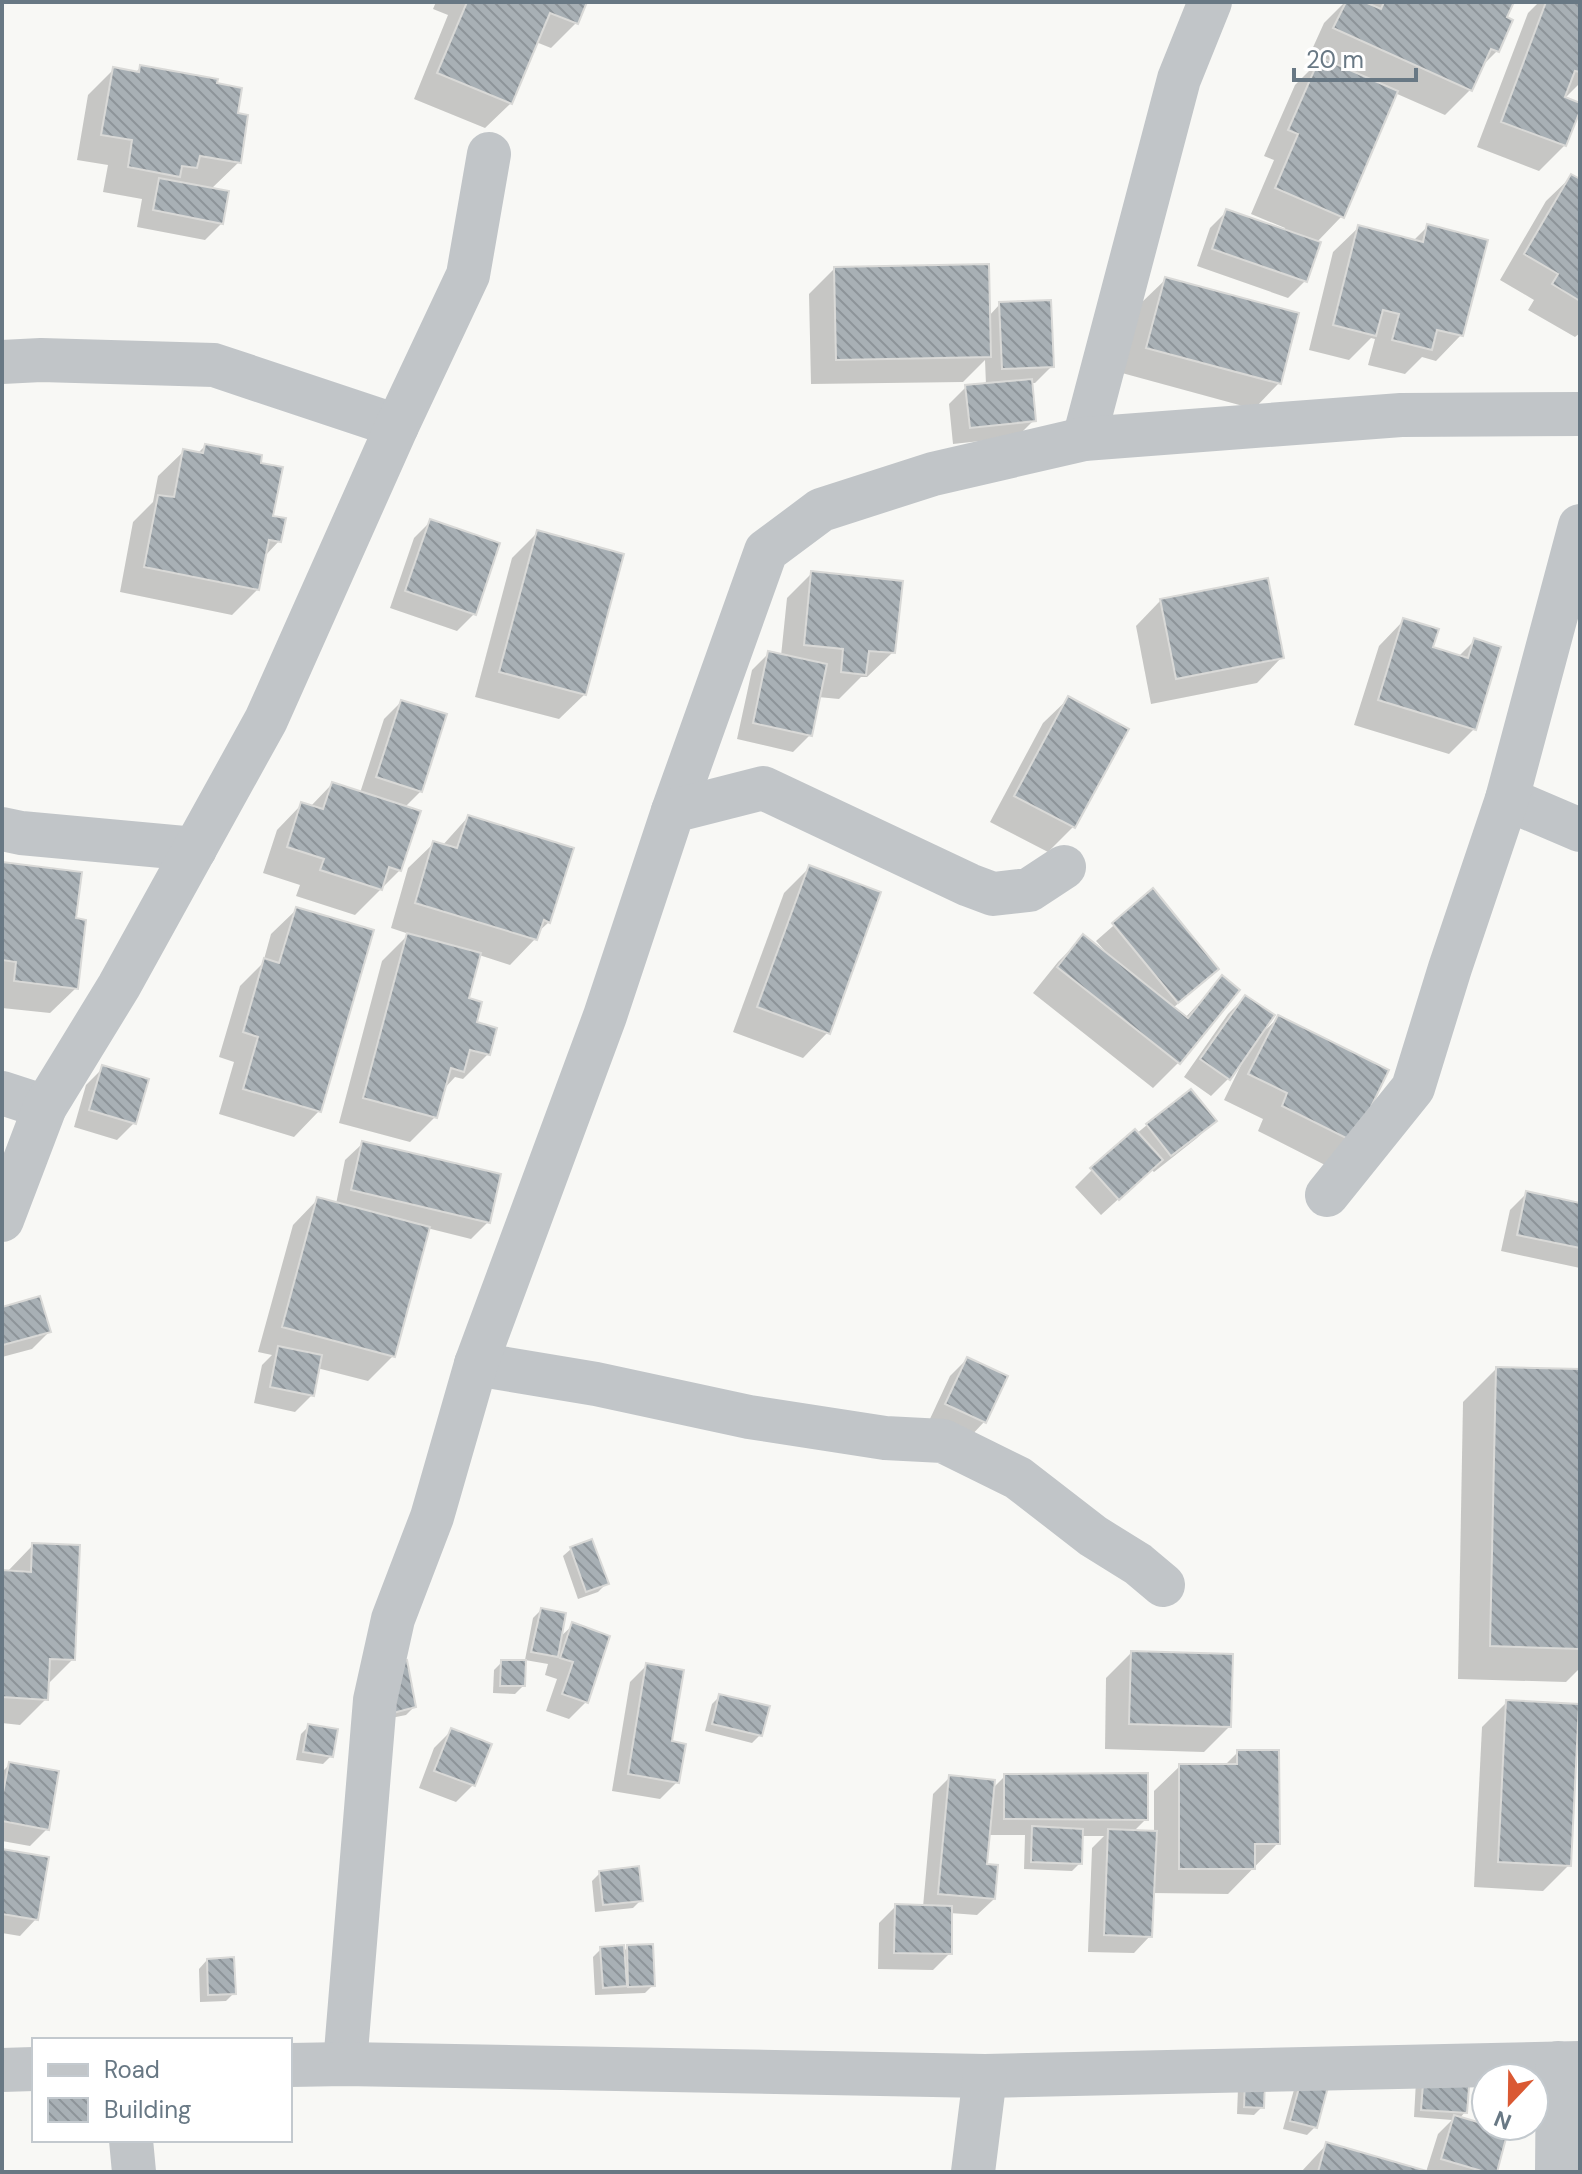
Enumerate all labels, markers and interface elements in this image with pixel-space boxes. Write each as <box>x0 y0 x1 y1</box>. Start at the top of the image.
scale bar <box>1294 32 1416 82</box>
text: 20 m <box>1306 44 1364 75</box>
legend <box>32 2038 292 2142</box>
text: Road <box>104 2054 160 2085</box>
north arrow <box>1470 2062 1550 2142</box>
text: Building <box>104 2094 191 2125</box>
text: N <box>1490 2104 1516 2137</box>

